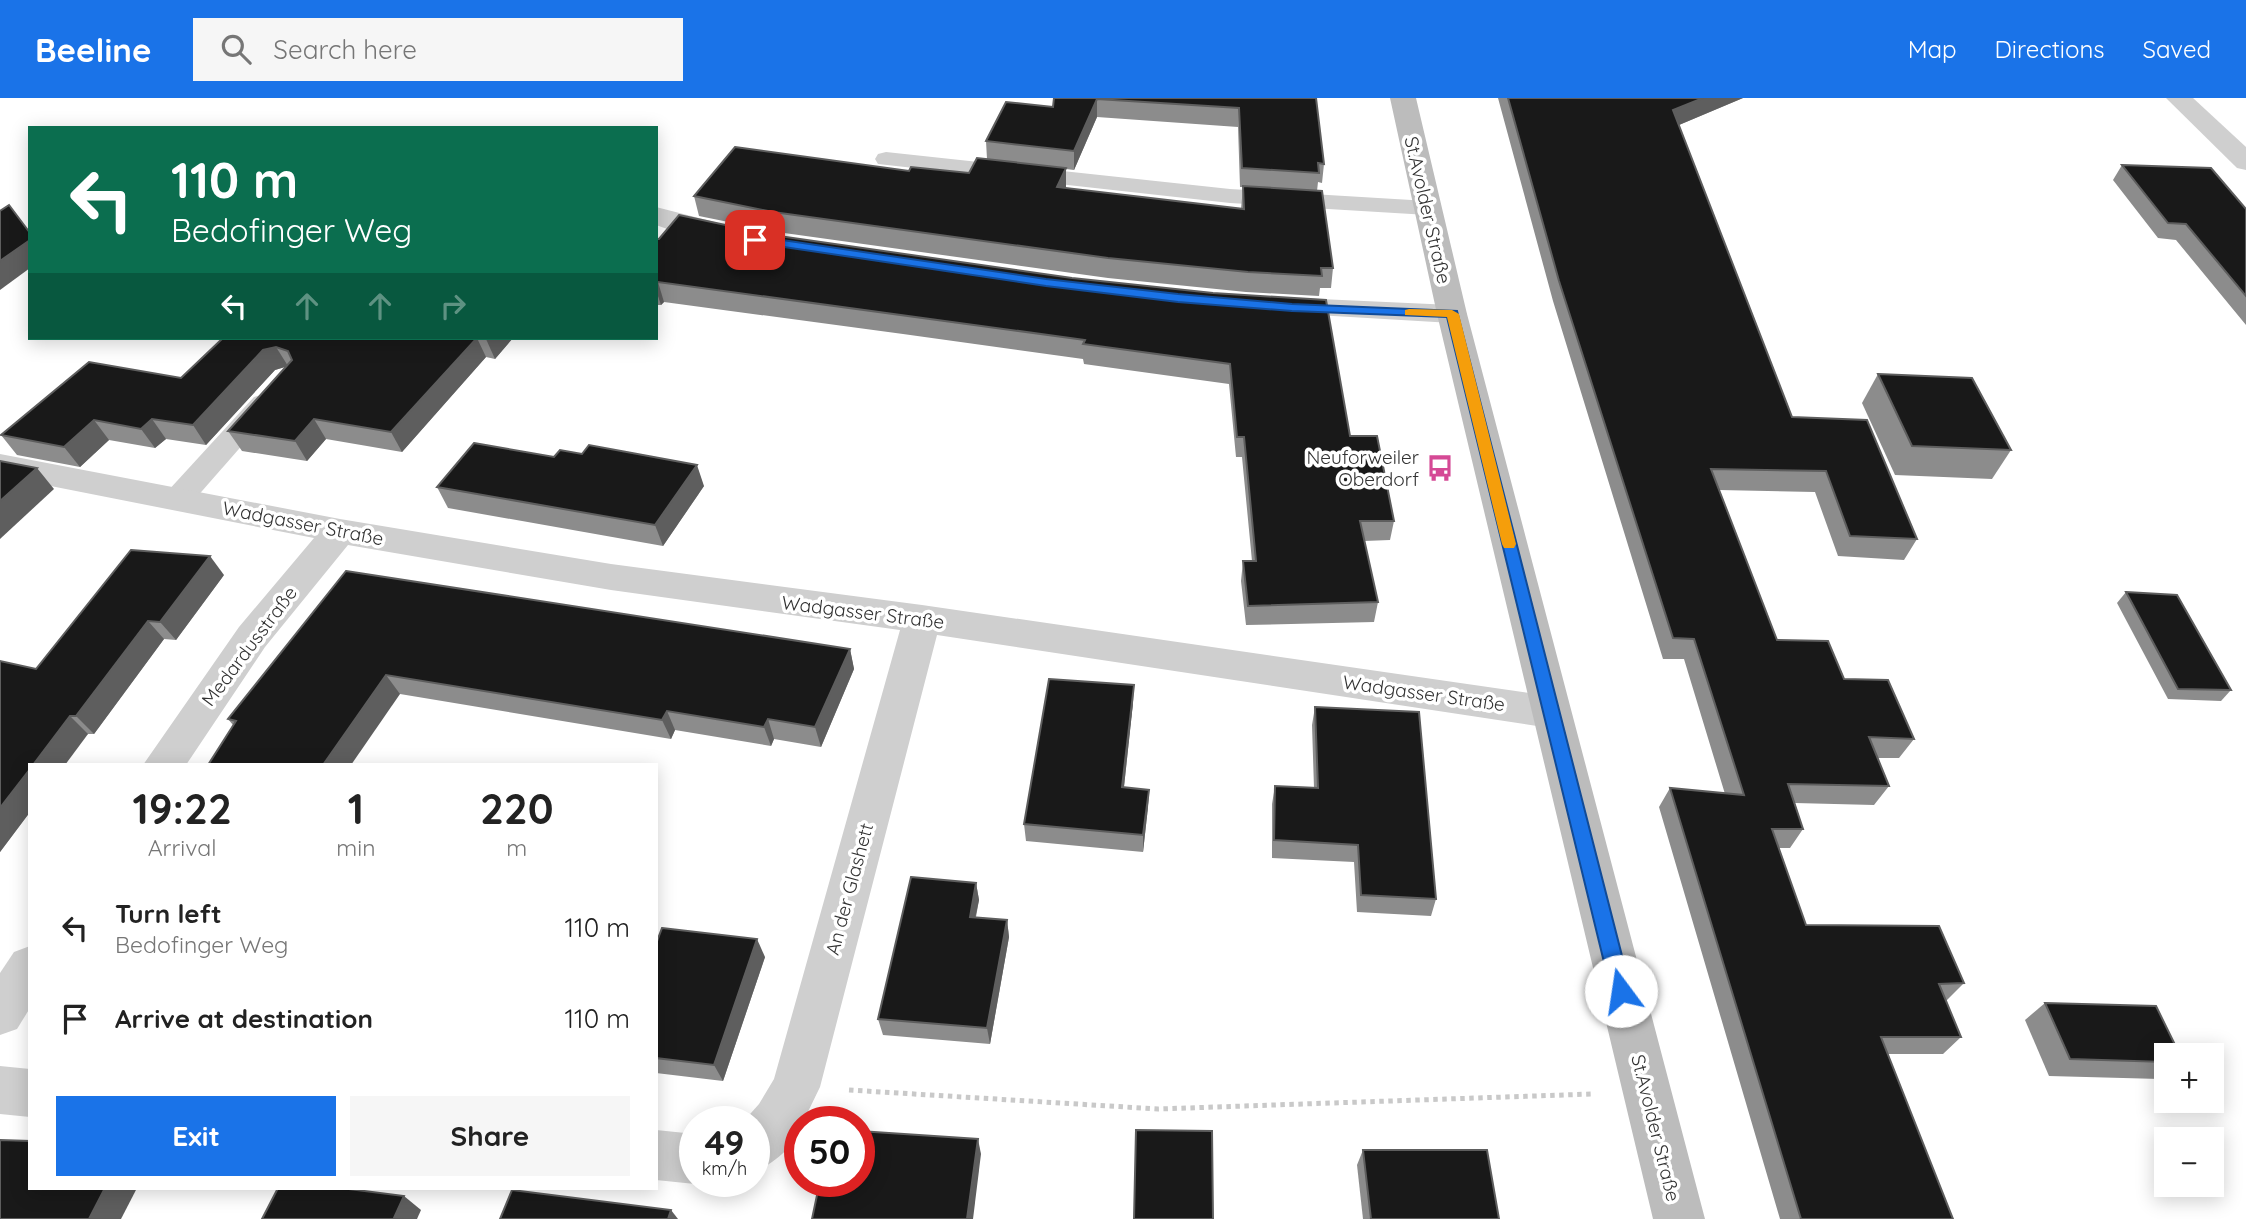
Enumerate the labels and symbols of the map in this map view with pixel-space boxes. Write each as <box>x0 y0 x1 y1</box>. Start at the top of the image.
street label: St.Avolder Straße <box>1399 134 1457 286</box>
pin <box>725 210 785 270</box>
place label: Neuforweiler Oberdorf <box>1306 445 1420 491</box>
bus stop icon: Neuforweiler Oberdorf <box>1425 453 1455 483</box>
street label: Wadgasser Straße <box>220 496 386 550</box>
street label: Medardusstraße <box>196 581 302 711</box>
street label: Wadgasser Straße <box>780 590 946 634</box>
street label: Wadgasser Straße <box>1341 670 1507 716</box>
street label: An der Glashett <box>820 820 878 958</box>
position arrow <box>1584 954 1658 1028</box>
street label: St.Avolder Straße <box>1626 1052 1686 1204</box>
speed limit sign: 50 <box>784 1106 875 1197</box>

